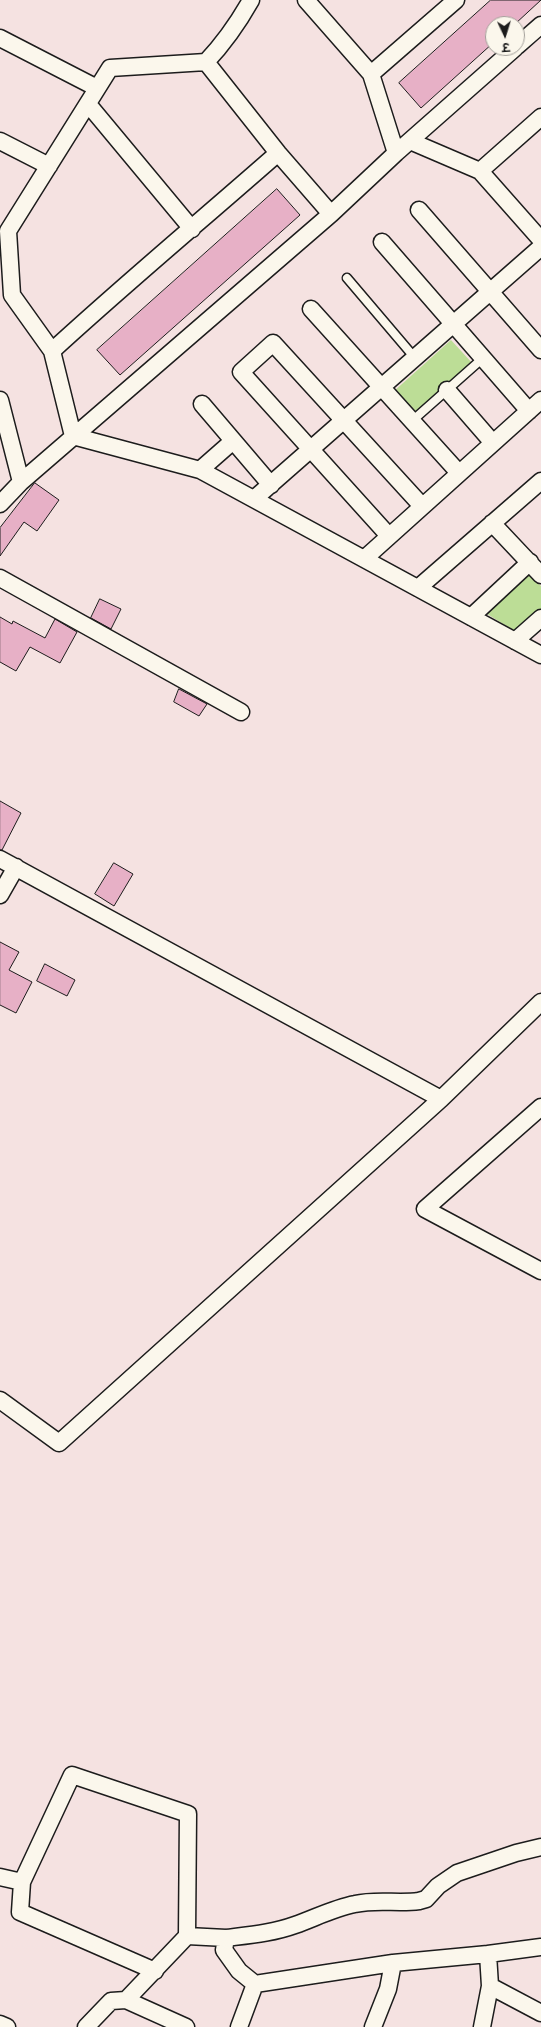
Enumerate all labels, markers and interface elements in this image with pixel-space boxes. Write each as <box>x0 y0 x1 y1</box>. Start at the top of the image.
north arrow <box>485 16 525 56</box>
text: उ <box>502 39 510 56</box>

